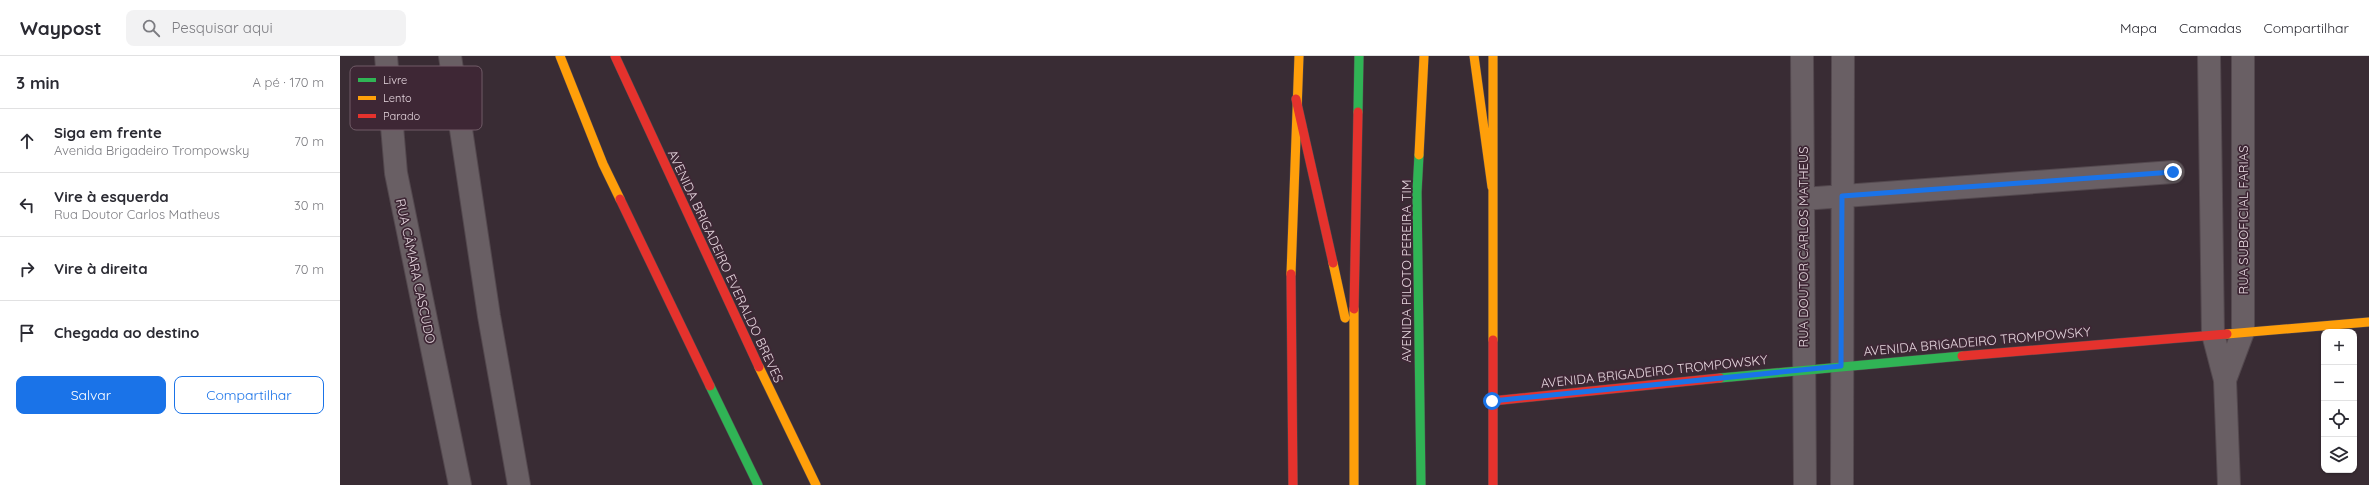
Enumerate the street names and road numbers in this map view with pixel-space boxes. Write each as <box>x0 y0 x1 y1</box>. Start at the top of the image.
street label: RUA SUBOFICIAL FARIAS <box>2235 146 2251 295</box>
street label: AVENIDA BRIGADEIRO EVERALDO BREVES <box>665 147 787 385</box>
street label: RUA DOUTOR CARLOS MATHEUS <box>1795 147 1811 347</box>
street label: AVENIDA PILOTO PEREIRA TIM <box>1398 180 1414 362</box>
street label: RUA CÂMARA CASCUDO <box>393 197 439 345</box>
street label: AVENIDA BRIGADEIRO TROMPOWSKY <box>1863 323 2092 359</box>
street label: AVENIDA BRIGADEIRO TROMPOWSKY <box>1540 351 1769 391</box>

